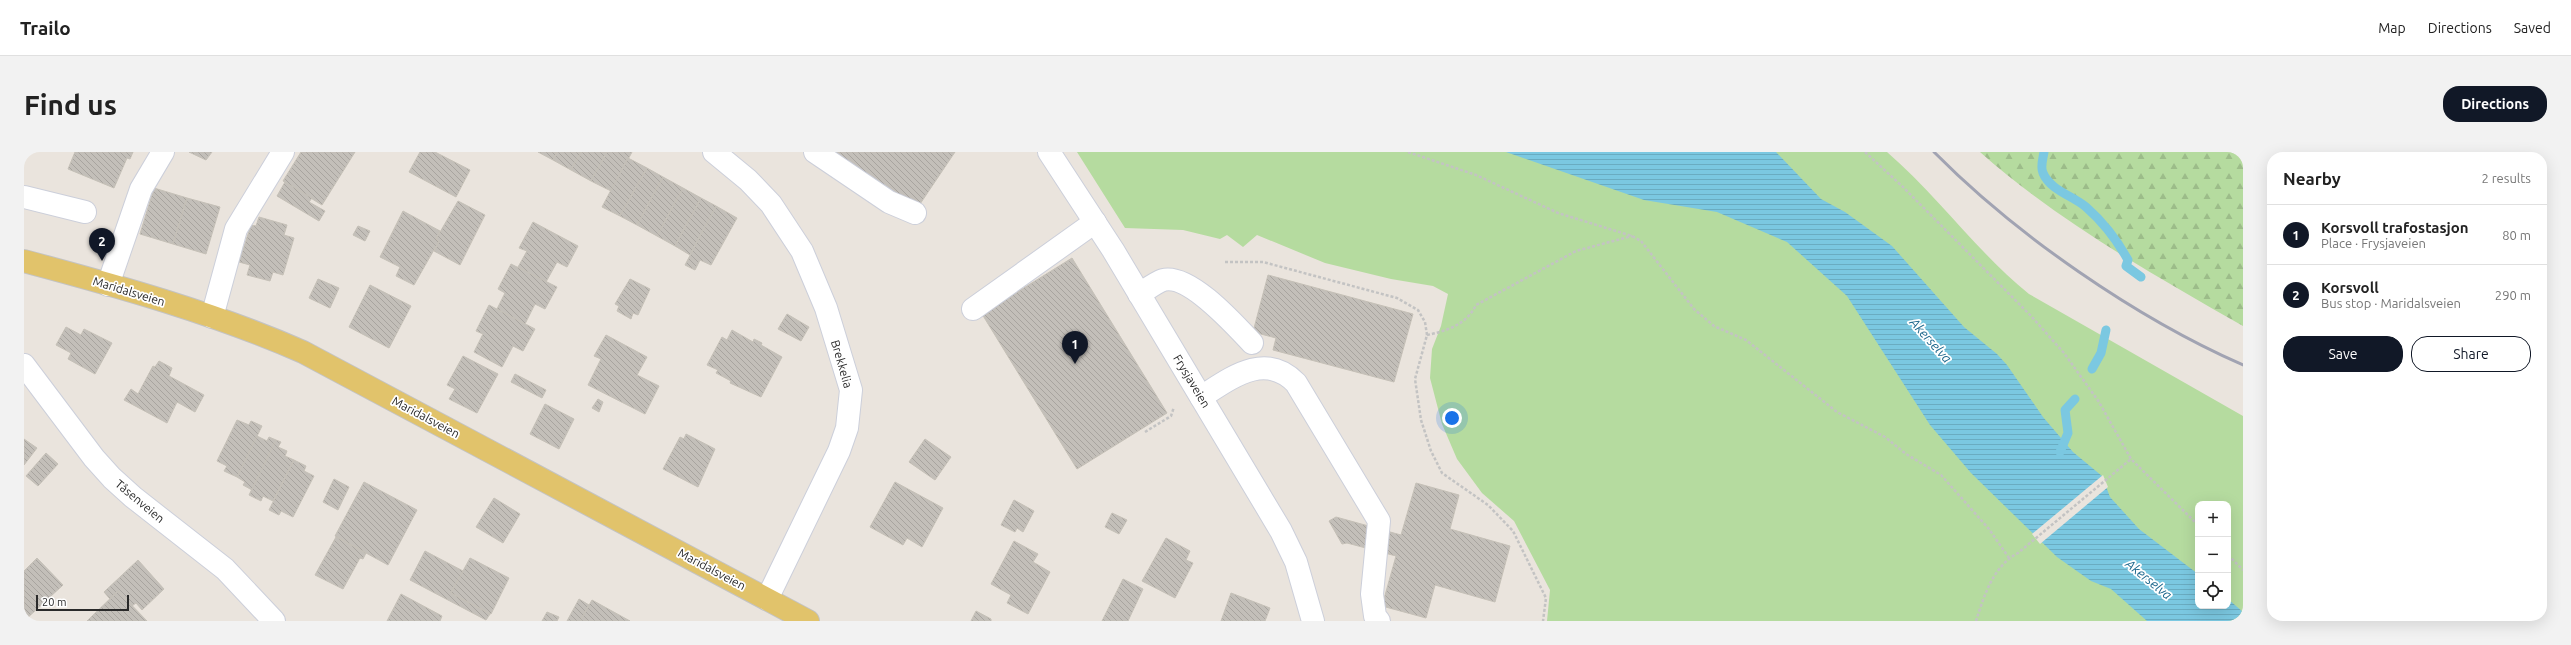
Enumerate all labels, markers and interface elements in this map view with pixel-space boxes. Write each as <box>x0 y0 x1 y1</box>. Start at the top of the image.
text: Trailo <box>20 17 71 39</box>
text: Map <box>2378 20 2406 36</box>
text: Directions <box>2428 20 2492 36</box>
text: Saved <box>2514 20 2551 36</box>
button: Directions <box>2443 86 2547 122</box>
text: Find us <box>24 89 117 120</box>
text: Nearby <box>2283 169 2341 188</box>
text: 2 results <box>2481 171 2531 185</box>
text: Korsvoll trafostasjon <box>2321 219 2469 236</box>
pin: 2 <box>89 228 115 261</box>
text: 1 <box>2292 228 2300 242</box>
text: 80 m <box>2502 228 2531 242</box>
text: Place · Frysjaveien <box>2321 236 2426 250</box>
street label: Maridalsveien <box>91 274 167 308</box>
text: Korsvoll <box>2321 279 2379 296</box>
text: 2 <box>2292 288 2300 302</box>
text: 290 m <box>2495 288 2531 302</box>
text: Bus stop · Maridalsveien <box>2321 296 2461 310</box>
water label: Akerselva <box>1907 314 1955 365</box>
pin: 1 <box>1062 331 1088 364</box>
button: Save <box>2283 336 2403 372</box>
button: Share <box>2411 336 2531 372</box>
street label: Brekkelia <box>829 338 855 390</box>
street label: Frysjaveien <box>1171 352 1213 410</box>
street label: Maridalsveien <box>390 394 462 440</box>
your location <box>1442 408 1462 428</box>
street label: Tåsenveien <box>113 477 167 525</box>
map controls <box>2195 501 2231 609</box>
button: + <box>2195 501 2231 537</box>
button: − <box>2195 537 2231 573</box>
street label: Maridalsveien <box>676 546 748 592</box>
water label: Akerselva <box>2122 556 2175 602</box>
button: locate <box>2195 573 2231 609</box>
scale bar <box>36 593 129 612</box>
text: 20 m <box>42 596 66 608</box>

